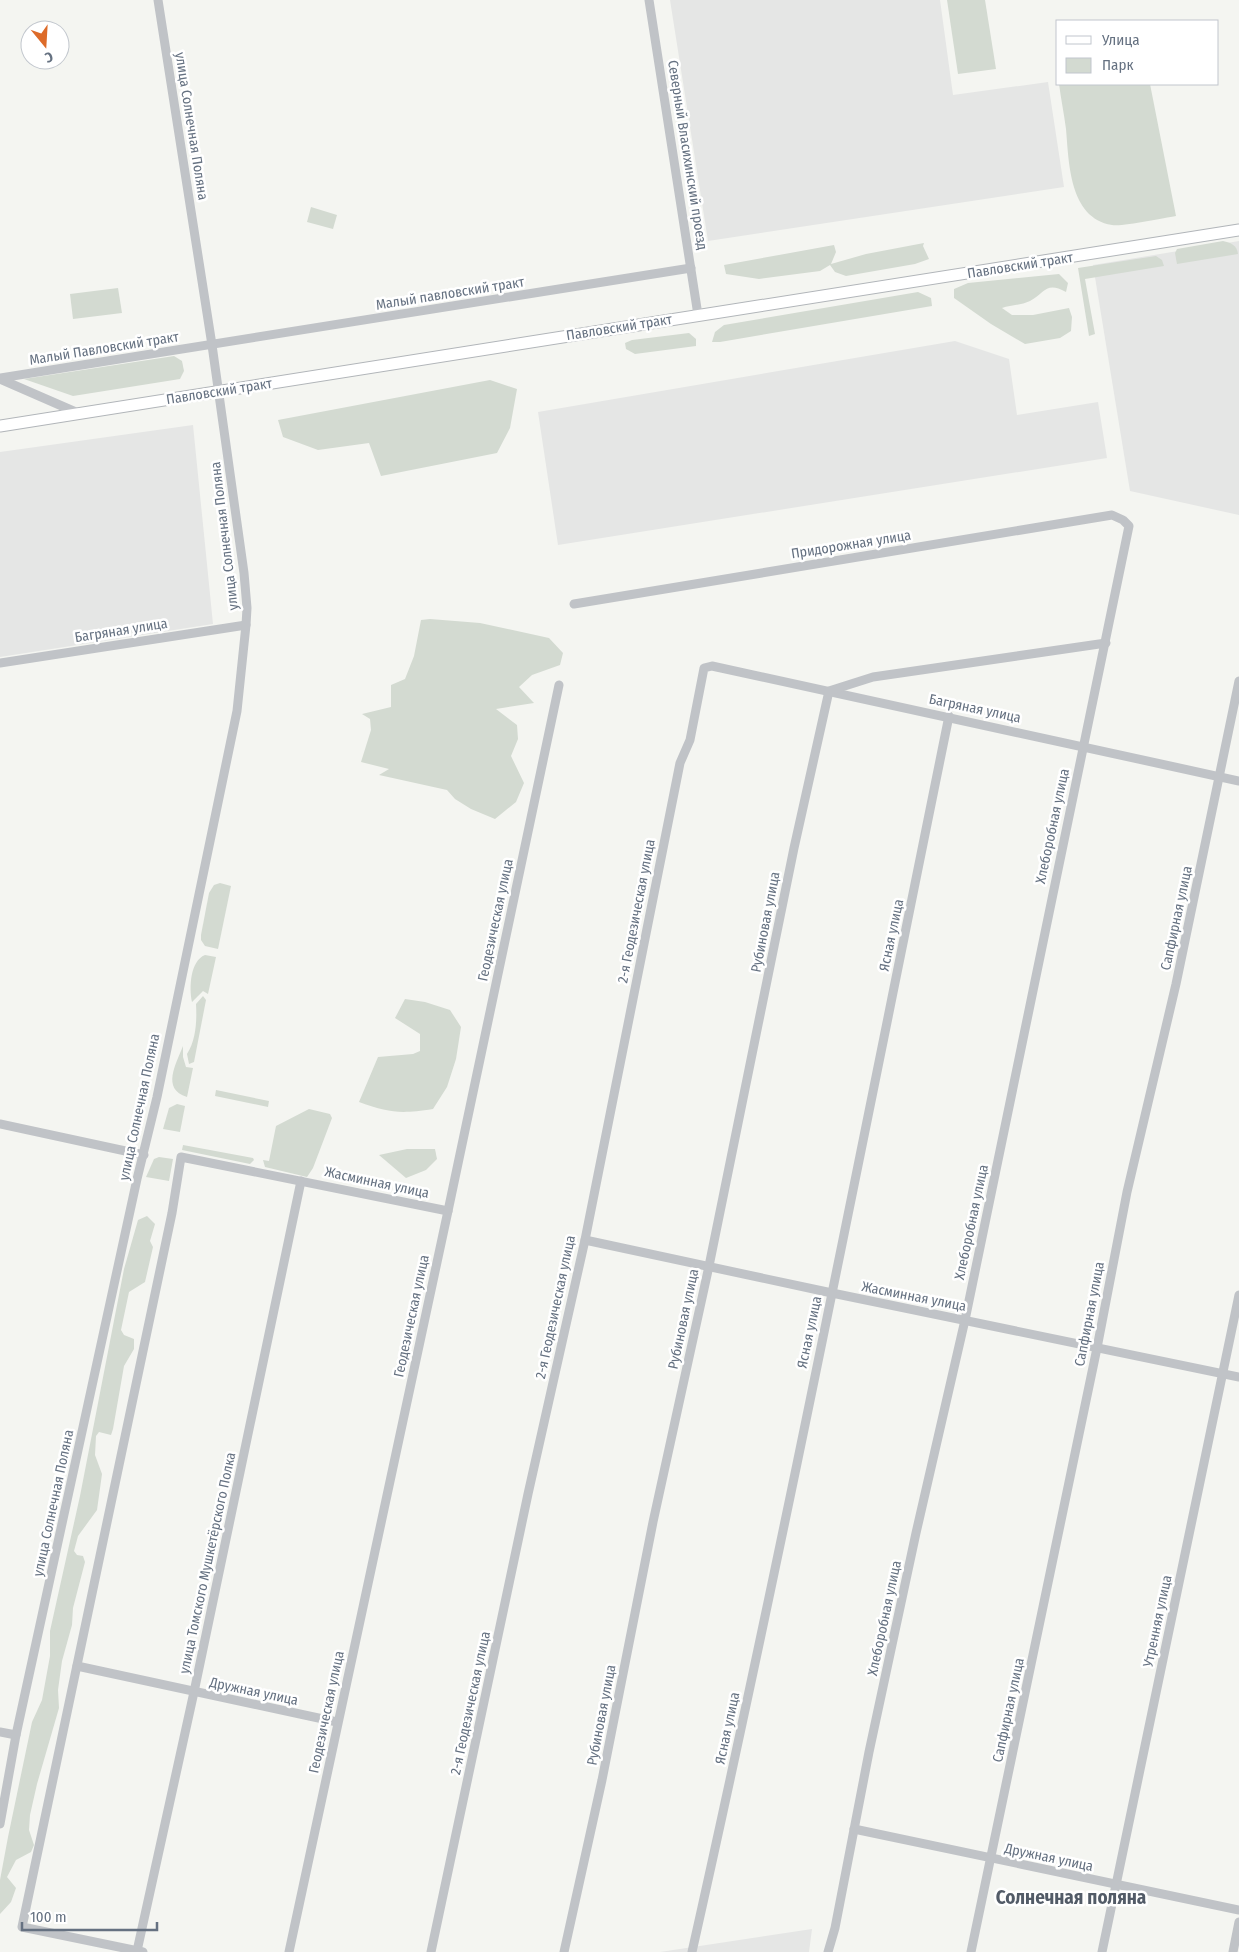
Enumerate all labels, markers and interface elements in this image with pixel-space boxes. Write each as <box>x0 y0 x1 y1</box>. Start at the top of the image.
north arrow <box>20 20 70 70</box>
legend <box>1056 20 1219 85</box>
text: Улица <box>1101 31 1140 49</box>
text: С <box>42 48 55 66</box>
street label: улица Солнечная Поляна <box>171 51 212 201</box>
text: Парк <box>1102 56 1133 74</box>
street label: Северный Власихинский проезд <box>664 59 711 251</box>
street label: Павловский тракт <box>966 249 1074 282</box>
street label: Малый павловский тракт <box>375 273 526 314</box>
street label: Павловский тракт <box>565 311 673 344</box>
street label: Малый Павловский тракт <box>28 328 180 369</box>
street label: Павловский тракт <box>165 375 273 408</box>
street label: улица Солнечная Поляна <box>207 461 242 611</box>
street label: Придорожная улица <box>790 527 912 562</box>
street label: Багряная улица <box>74 615 169 646</box>
street label: Багряная улица <box>927 690 1023 727</box>
street label: Хлеборобная улица <box>1032 767 1073 885</box>
street label: 2-я Геодезическая улица <box>614 838 659 984</box>
street label: Геодезическая улица <box>474 857 517 983</box>
street label: Сапфирная улица <box>1157 864 1196 972</box>
street label: Рубиновая улица <box>747 870 784 974</box>
street label: Ясная улица <box>876 897 907 973</box>
street label: улица Солнечная Поляна <box>116 1032 163 1182</box>
street label: Жасминная улица <box>323 1163 431 1202</box>
street label: Хлеборобная улица <box>951 1163 992 1281</box>
street label: 2-я Геодезическая улица <box>532 1234 579 1380</box>
street label: Геодезическая улица <box>390 1253 433 1379</box>
street label: Сапфирная улица <box>1071 1260 1108 1368</box>
street label: Рубиновая улица <box>665 1267 702 1371</box>
street label: Жасминная улица <box>860 1278 968 1315</box>
street label: Ясная улица <box>794 1294 825 1370</box>
street label: улица Солнечная Поляна <box>30 1428 77 1578</box>
street label: улица Томского Мушкетёрского Полка <box>176 1451 239 1675</box>
street label: Хлеборобная улица <box>864 1559 905 1677</box>
street label: Утренняя улица <box>1139 1573 1176 1670</box>
street label: 2-я Геодезическая улица <box>447 1630 494 1776</box>
street label: Геодезическая улица <box>305 1649 348 1775</box>
street label: Сапфирная улица <box>989 1656 1028 1764</box>
street label: Рубиновая улица <box>583 1663 620 1767</box>
street label: Дружная улица <box>207 1674 300 1709</box>
street label: Ясная улица <box>712 1690 743 1766</box>
street label: Дружная улица <box>1002 1840 1095 1875</box>
district label: Солнечная поляна <box>996 1886 1146 1909</box>
scale bar <box>22 1900 158 1932</box>
text: 100 m <box>30 1908 67 1926</box>

